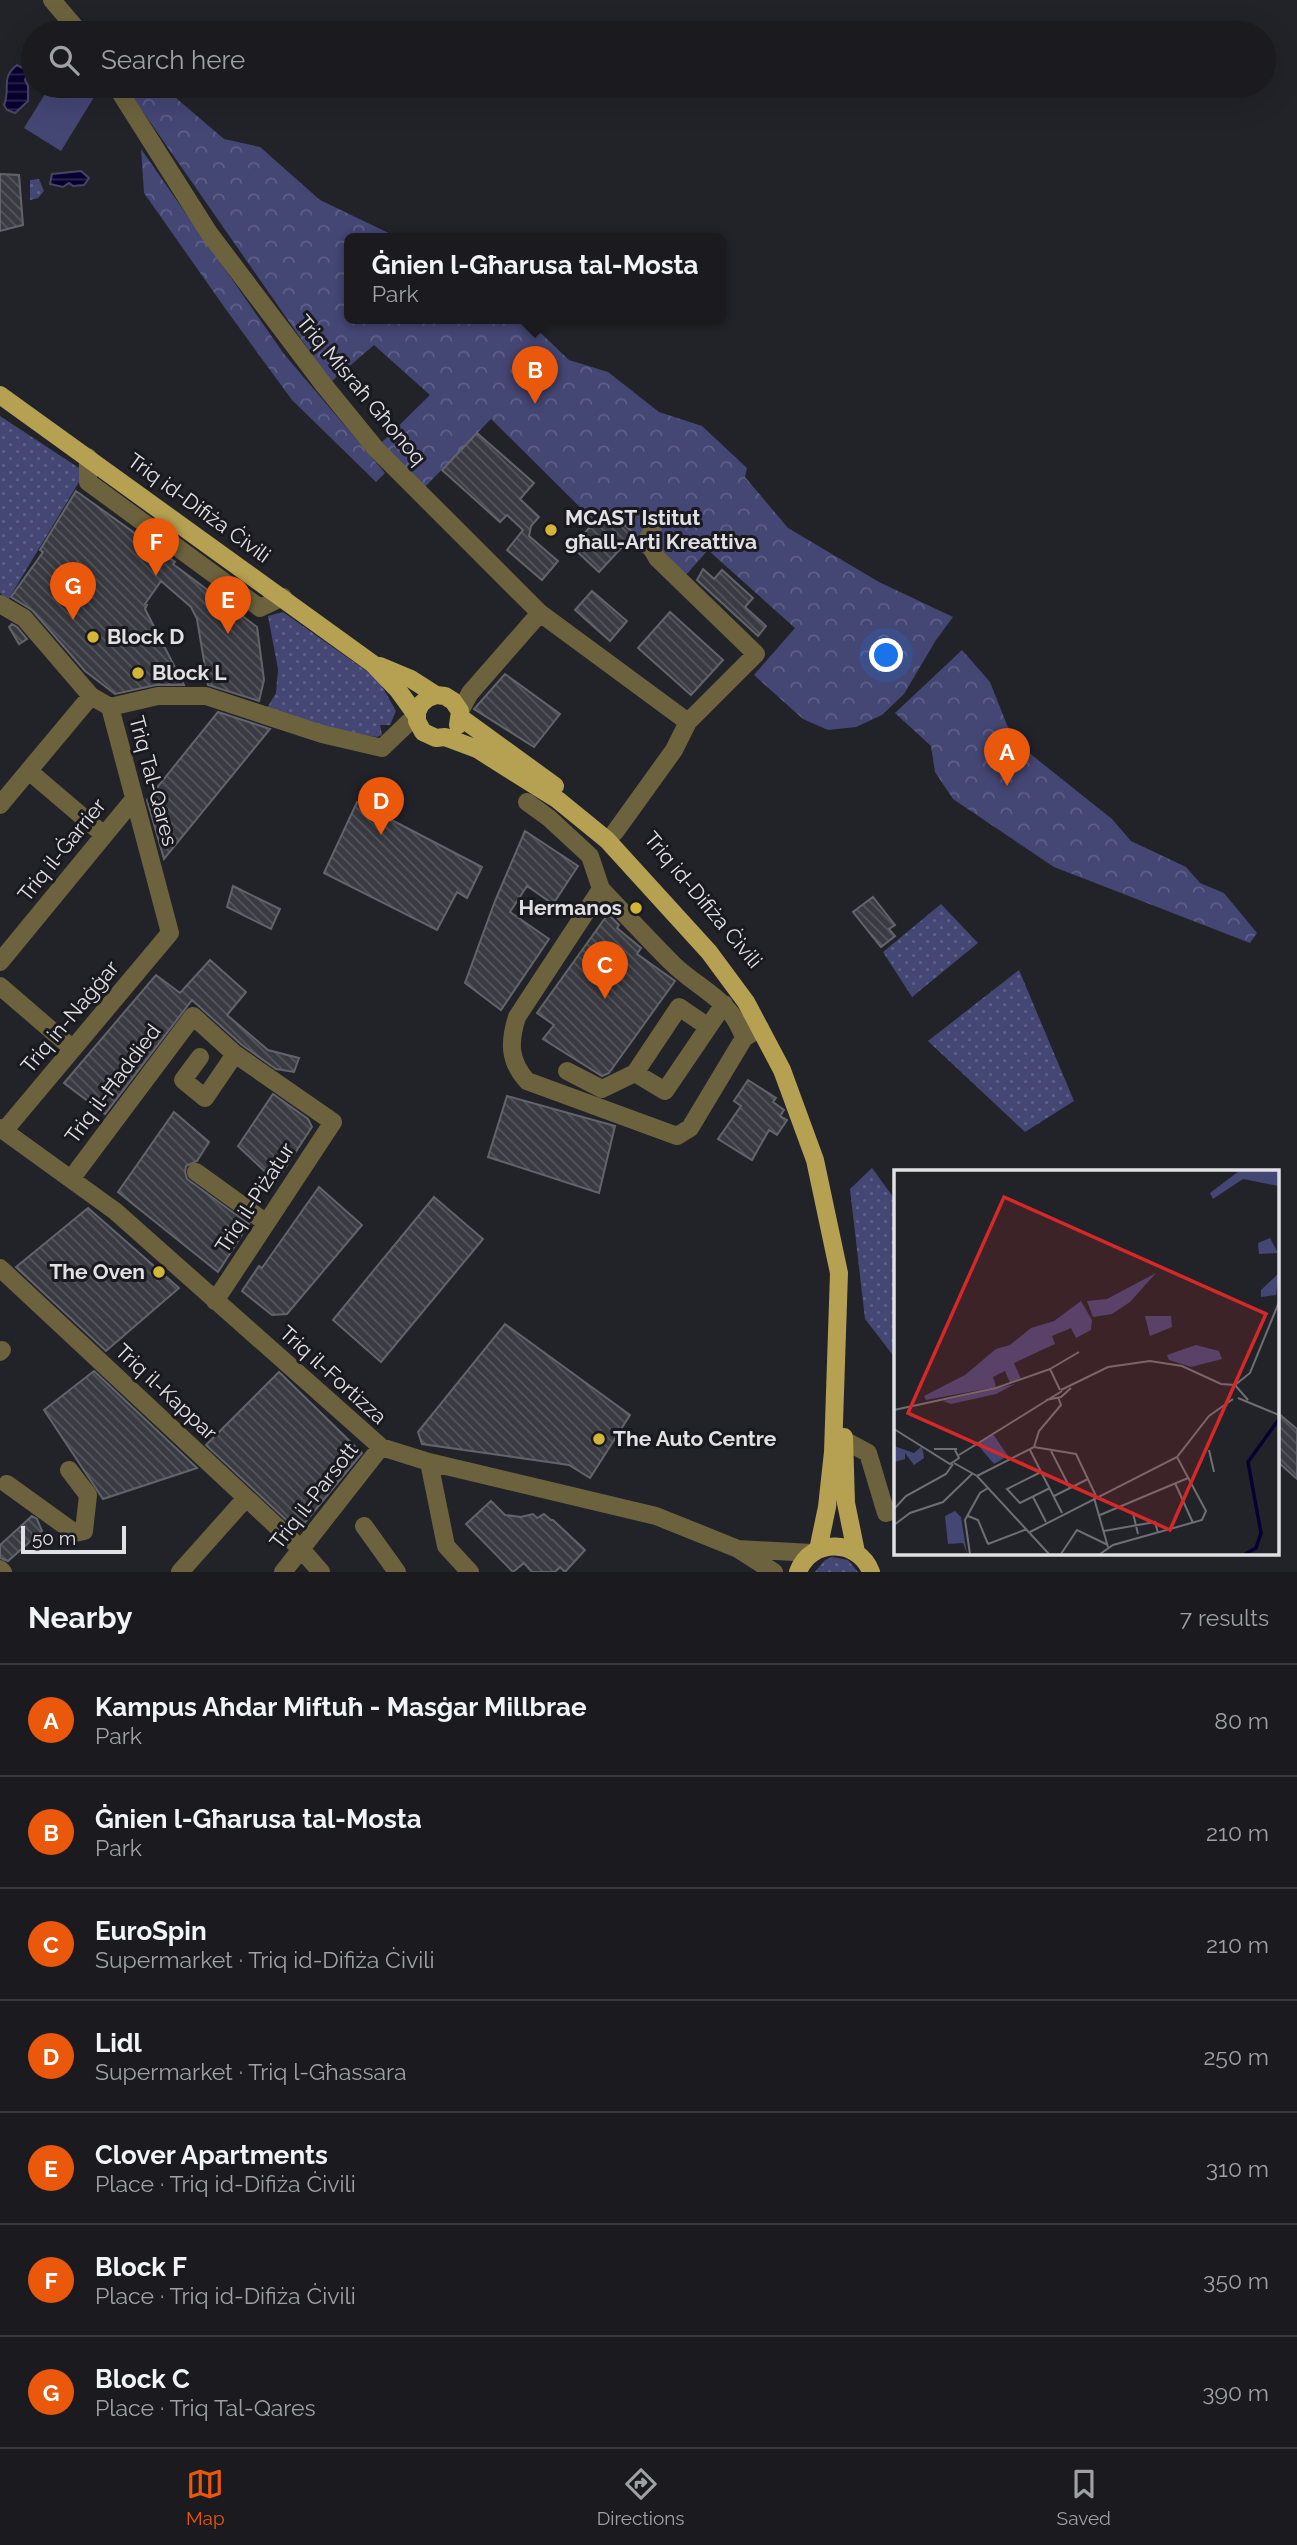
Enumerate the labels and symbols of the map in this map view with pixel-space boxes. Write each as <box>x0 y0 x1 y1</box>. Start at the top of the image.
street label: Triq Misraħ Għonoq <box>291 310 431 470</box>
pin: B <box>512 346 558 404</box>
street label: Triq id-Difiża Ċivili <box>123 448 275 568</box>
place label: MCAST Istitut għall-Arti Kreattiva <box>565 505 757 554</box>
pin: F <box>133 518 179 576</box>
marker: MCAST Istitut għall-Arti Kreattiva <box>543 522 559 538</box>
pin: G <box>50 562 96 620</box>
pin: E <box>205 576 251 634</box>
place label: Block D <box>107 624 184 649</box>
marker: Block D <box>85 629 101 645</box>
your location <box>869 638 903 672</box>
place label: Block L <box>152 660 227 685</box>
marker: Block L <box>130 665 146 681</box>
street label: Triq Tal-Qares <box>124 713 183 849</box>
pin: A <box>984 728 1030 786</box>
pin: D <box>358 777 404 835</box>
street label: Triq il-Ġarrier <box>12 793 111 906</box>
street label: Triq id-Difiża Ċivili <box>639 827 768 973</box>
place label: Hermanos <box>518 895 622 920</box>
marker: Hermanos <box>628 900 644 916</box>
pin: C <box>582 941 628 999</box>
street label: Triq in-Naġġar <box>15 955 124 1078</box>
street label: Triq il-Ħaddied <box>60 1019 166 1148</box>
street label: Triq il-Piżatur <box>210 1137 300 1257</box>
inset map <box>894 1170 1280 1554</box>
place label: The Oven <box>49 1259 145 1284</box>
marker: The Oven <box>151 1264 167 1280</box>
street label: Triq il-Fortizza <box>275 1320 392 1429</box>
street label: Triq il-Kappar <box>110 1338 223 1445</box>
place label: The Auto Centre <box>613 1426 777 1451</box>
marker: The Auto Centre <box>591 1431 607 1447</box>
street label: Triq il-Parsott <box>264 1437 363 1554</box>
scale bar <box>21 1523 126 1555</box>

